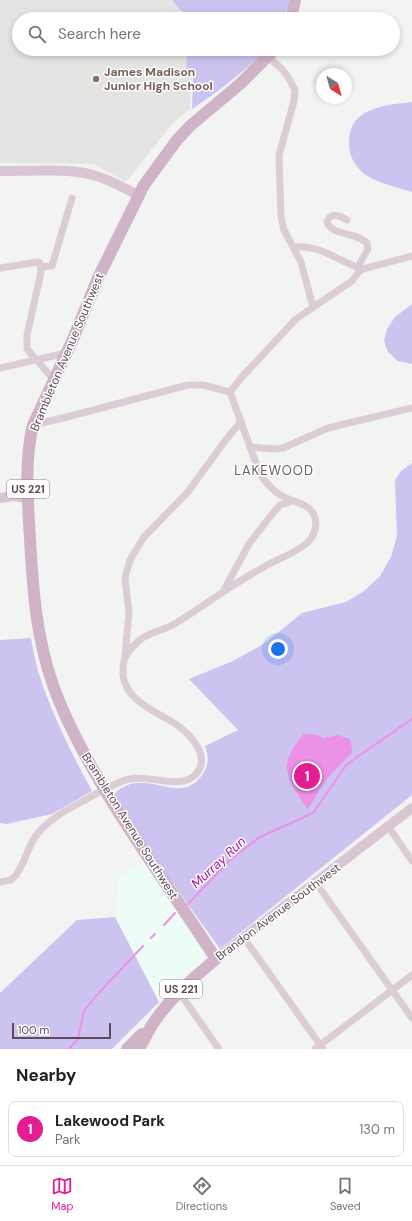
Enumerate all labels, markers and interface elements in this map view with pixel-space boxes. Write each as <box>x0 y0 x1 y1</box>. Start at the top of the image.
search box <box>12 12 400 56</box>
icon: search <box>26 23 48 45</box>
text: Search here <box>58 24 141 44</box>
place label: James Madison Junior High School <box>104 64 213 94</box>
north arrow <box>316 68 352 104</box>
marker: James Madison Junior High School <box>91 74 101 84</box>
street label: Brambleton Avenue Southwest <box>26 270 108 433</box>
district label: LAKEWOOD <box>234 462 314 479</box>
road number: US 221 <box>7 480 49 498</box>
your location <box>268 639 288 659</box>
street label: Brambleton Avenue Southwest <box>78 750 182 903</box>
pin: 1 <box>294 761 320 791</box>
water label: Murray Run <box>187 833 249 892</box>
street label: Brandon Avenue Southwest <box>212 860 344 964</box>
road number: US 221 <box>160 980 202 998</box>
scale bar <box>12 1021 111 1040</box>
text: 100 m <box>18 1023 49 1037</box>
text: Nearby <box>16 1064 76 1086</box>
text: Lakewood Park <box>55 1111 165 1131</box>
text: 1 <box>28 1121 32 1138</box>
text: 130 m <box>359 1121 395 1138</box>
text: Park <box>55 1131 81 1148</box>
tab: Map <box>51 1175 73 1213</box>
tab: Directions <box>176 1175 228 1213</box>
tab: Saved <box>330 1175 361 1213</box>

